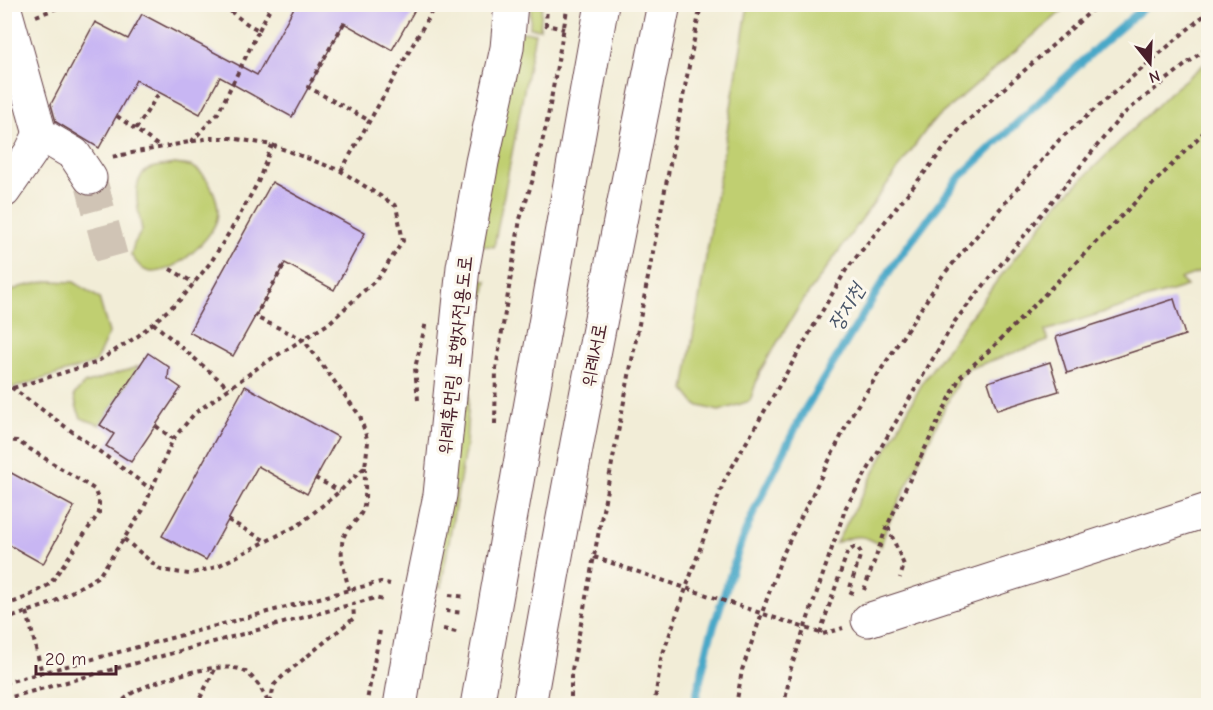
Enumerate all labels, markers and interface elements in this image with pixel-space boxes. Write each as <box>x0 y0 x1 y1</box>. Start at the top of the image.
north arrow <box>1120 33 1180 93</box>
text: N <box>1147 66 1162 86</box>
street label: 위례휴먼링 보행자전용도로 <box>433 254 477 456</box>
water label: 장지천 <box>823 277 870 335</box>
street label: 위례서로 <box>577 321 611 389</box>
scale bar <box>36 638 116 676</box>
text: 20 m <box>45 649 86 670</box>

